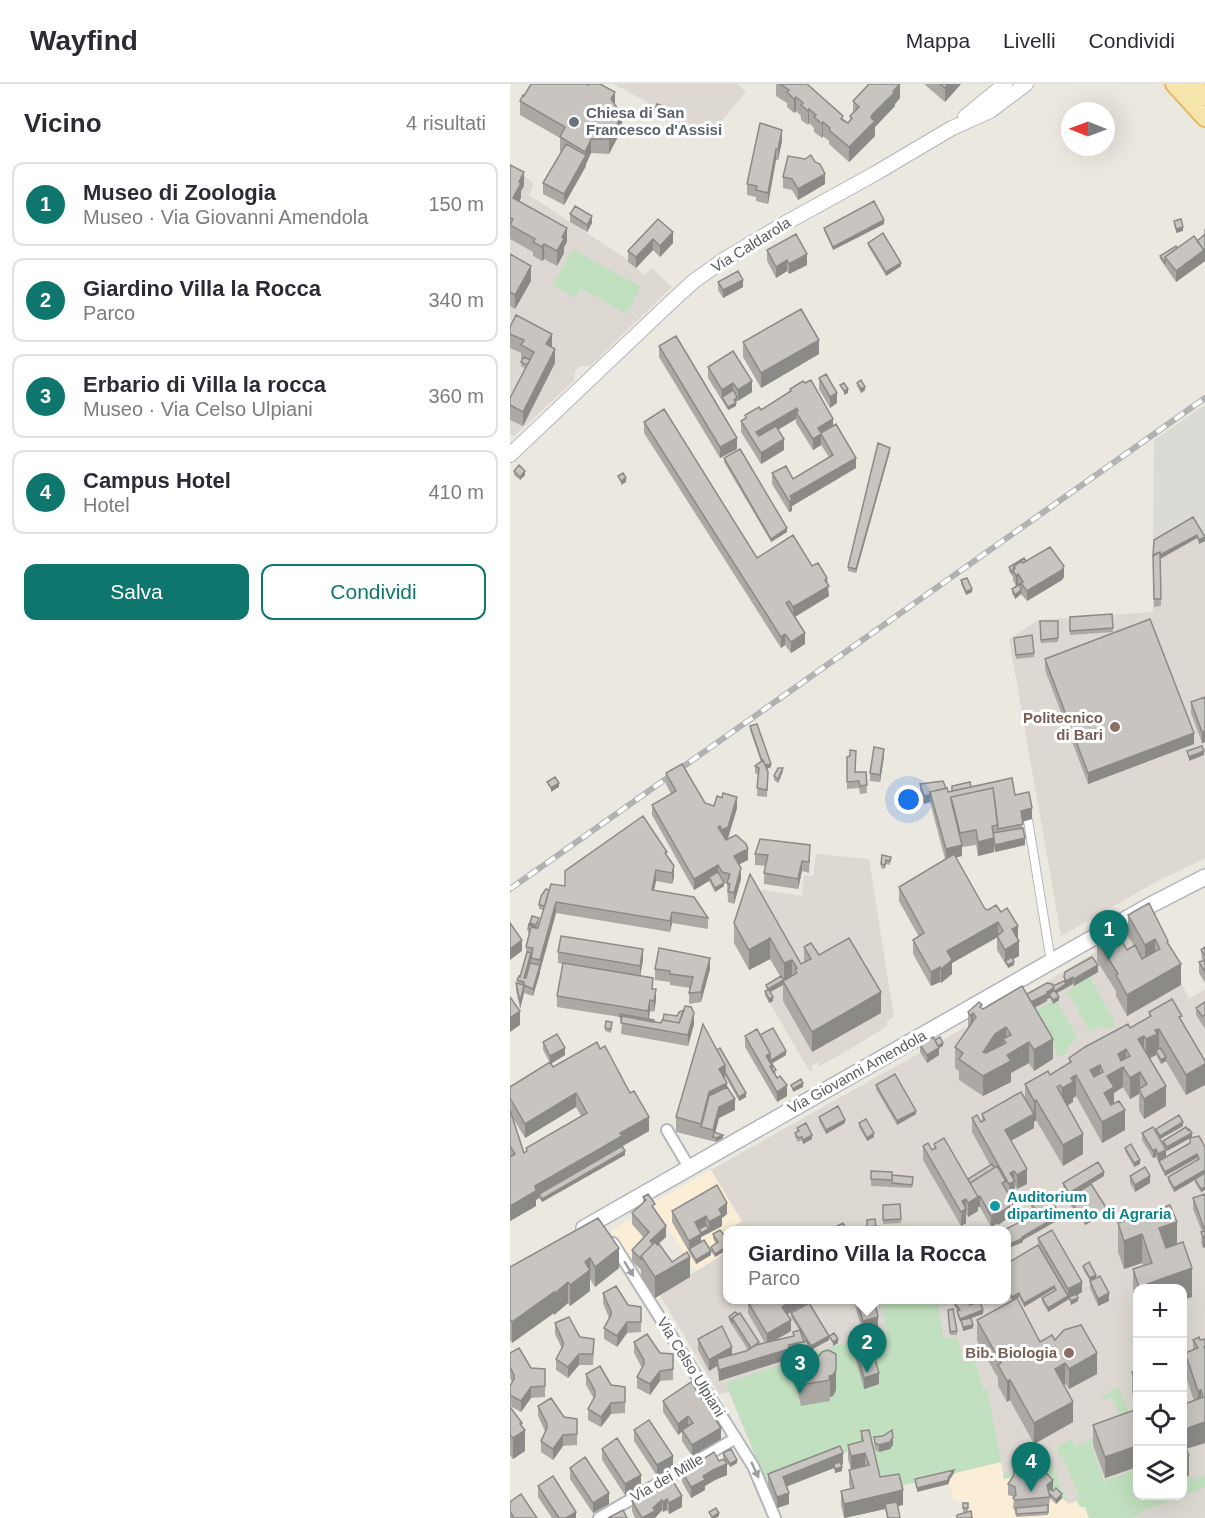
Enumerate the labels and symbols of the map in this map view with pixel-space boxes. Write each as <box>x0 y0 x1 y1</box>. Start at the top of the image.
north arrow <box>1061 102 1115 156</box>
place label: Chiesa di San Francesco d'Assisi <box>586 104 722 138</box>
marker: Chiesa di San Francesco d'Assisi <box>567 115 581 129</box>
street label: Via Caldarola <box>708 213 794 276</box>
place label: Politecnico di Bari <box>1023 709 1103 743</box>
marker: Politecnico di Bari <box>1108 720 1122 734</box>
your location <box>894 785 923 814</box>
pin: 1 <box>1090 910 1128 960</box>
street label: Via Giovanni Amendola <box>785 1026 930 1117</box>
place label: Auditorium dipartimento di Agraria <box>1007 1188 1172 1222</box>
marker: Auditorium dipartimento di Agraria <box>988 1199 1002 1213</box>
one-way arrow <box>624 1261 635 1277</box>
street label: Via Celso Ulpiani <box>654 1314 729 1420</box>
pin: 2 <box>848 1324 886 1373</box>
pin: 3 <box>780 1344 820 1394</box>
place label: Bib. Biologia <box>965 1344 1058 1361</box>
marker: Bib. Biologia <box>1062 1346 1076 1360</box>
pin: 4 <box>1012 1442 1050 1492</box>
street label: Via dei Mille <box>628 1450 706 1505</box>
one-way arrow <box>750 1462 759 1479</box>

